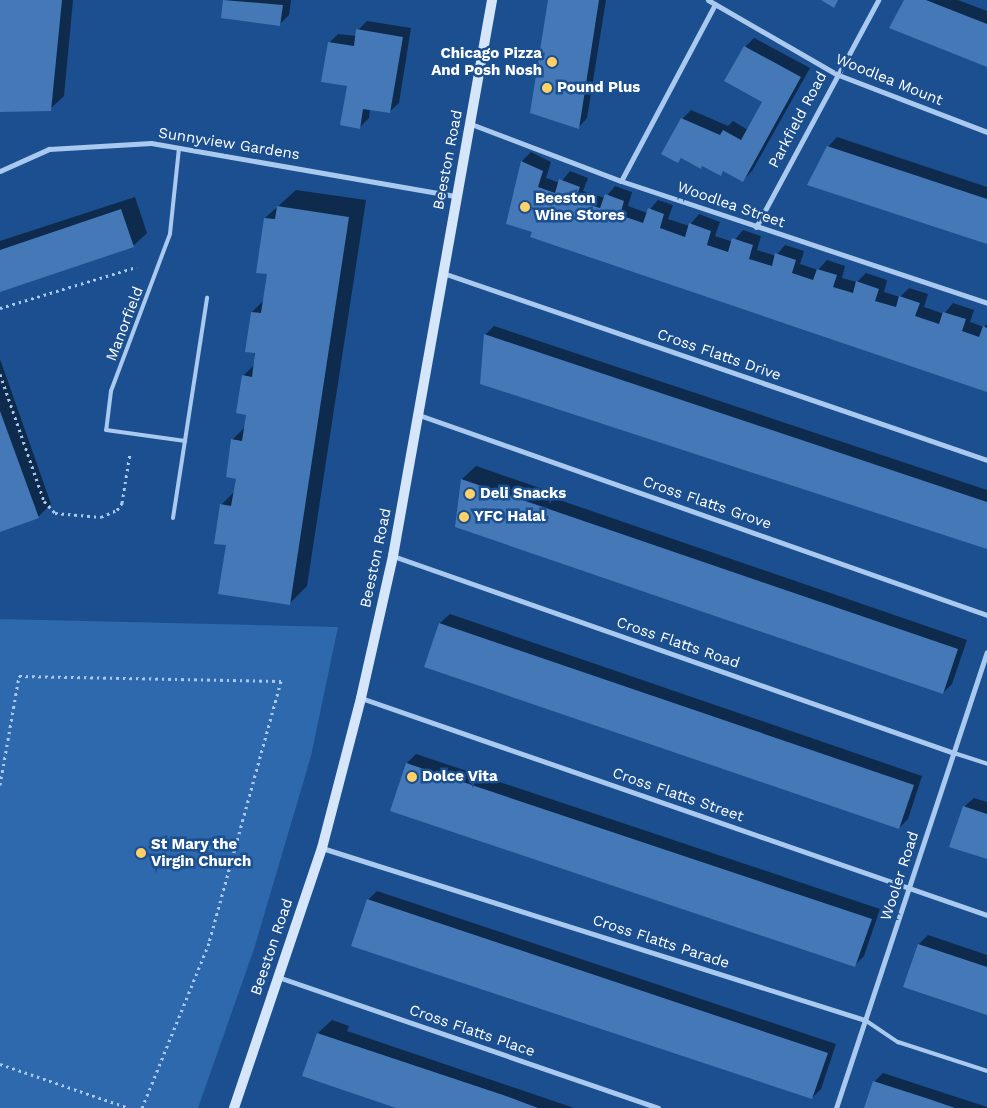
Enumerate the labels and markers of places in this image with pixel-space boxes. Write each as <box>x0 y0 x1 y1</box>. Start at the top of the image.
place label: Chicago Pizza And Posh Nosh <box>431 44 542 79</box>
marker: Chicago Pizza And Posh Nosh <box>546 56 558 68</box>
place label: Pound Plus <box>557 79 640 97</box>
marker: Pound Plus <box>541 82 553 94</box>
place label: Beeston Wine Stores <box>535 189 625 224</box>
marker: Beeston Wine Stores <box>519 201 531 213</box>
place label: Deli Snacks <box>480 485 566 503</box>
marker: Deli Snacks <box>464 488 476 500</box>
place label: YFC Halal <box>474 508 546 526</box>
marker: YFC Halal <box>458 511 470 523</box>
place label: Dolce Vita <box>422 768 498 786</box>
marker: Dolce Vita <box>406 771 418 783</box>
place label: St Mary the Virgin Church <box>151 835 251 870</box>
marker: St Mary the Virgin Church <box>135 847 147 859</box>

